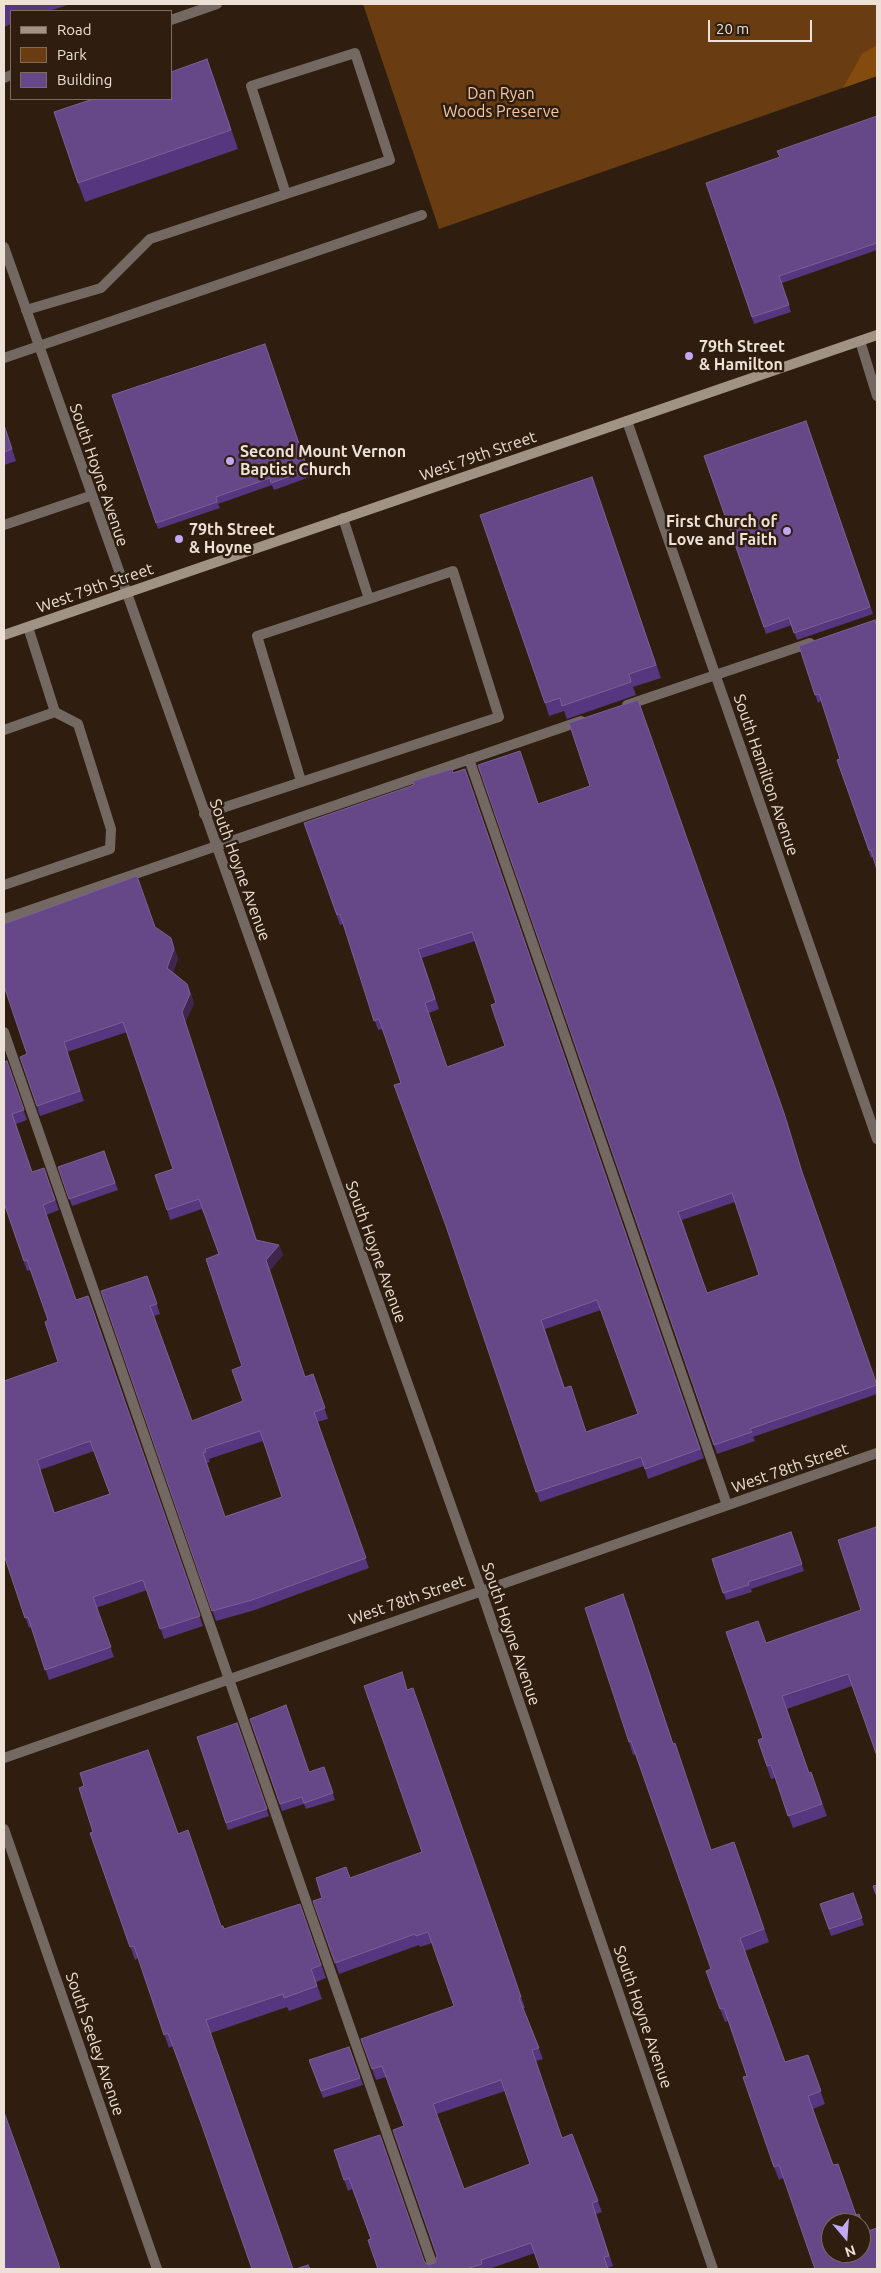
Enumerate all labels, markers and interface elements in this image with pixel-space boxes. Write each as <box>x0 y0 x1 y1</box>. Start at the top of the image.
legend <box>10 10 172 100</box>
scale bar <box>711 10 815 42</box>
text: 20 m <box>716 20 749 37</box>
text: Road <box>57 21 92 38</box>
text: Park <box>57 46 87 63</box>
text: Building <box>57 71 112 88</box>
park label: Dan Ryan Woods Preserve <box>443 84 559 122</box>
place label: 79th Street & Hamilton <box>699 337 785 375</box>
marker: 79th Street & Hamilton <box>683 350 695 362</box>
street label: South Hoyne Avenue <box>66 401 132 549</box>
street label: West 79th Street <box>417 427 539 485</box>
place label: Second Mount Vernon Baptist Church <box>240 442 406 480</box>
marker: Second Mount Vernon Baptist Church <box>224 455 236 467</box>
place label: First Church of Love and Faith <box>666 512 777 550</box>
place label: 79th Street & Hoyne <box>189 520 275 558</box>
marker: First Church of Love and Faith <box>781 525 793 537</box>
marker: 79th Street & Hoyne <box>173 533 185 545</box>
street label: West 79th Street <box>34 559 156 617</box>
street label: South Hamilton Avenue <box>729 692 803 858</box>
street label: South Hoyne Avenue <box>205 796 275 944</box>
street label: South Hoyne Avenue <box>341 1178 411 1326</box>
street label: West 78th Street <box>729 1439 851 1497</box>
street label: South Hoyne Avenue <box>478 1560 544 1708</box>
street label: West 78th Street <box>346 1571 468 1629</box>
street label: South Hoyne Avenue <box>610 1943 676 2091</box>
street label: South Seeley Avenue <box>61 1970 129 2118</box>
north arrow <box>821 2213 871 2263</box>
text: N <box>843 2242 858 2261</box>

